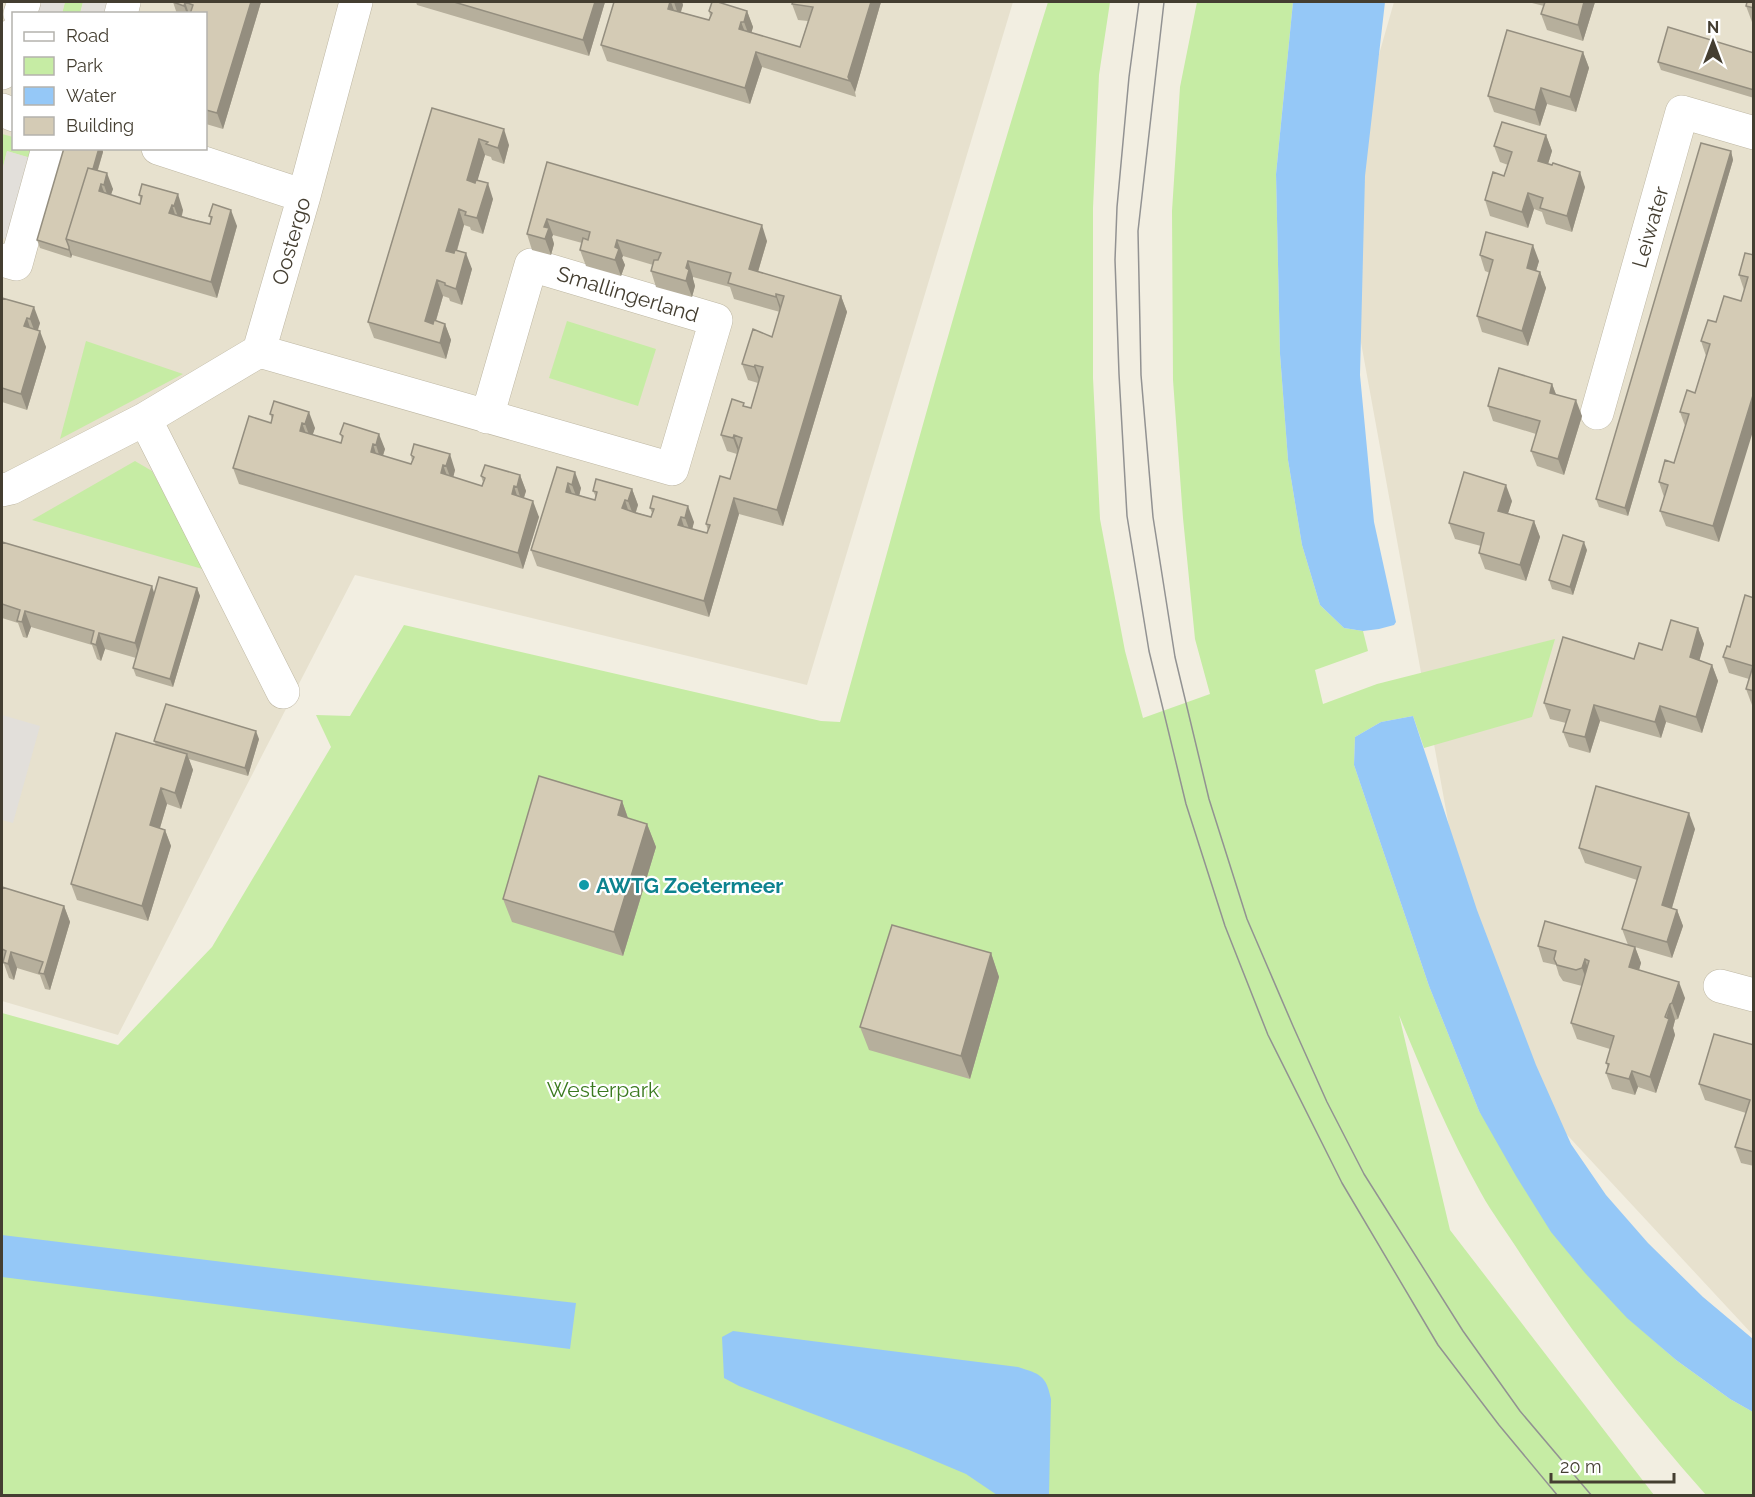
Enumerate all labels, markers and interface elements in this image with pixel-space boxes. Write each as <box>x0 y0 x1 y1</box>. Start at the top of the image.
legend <box>12 12 207 150</box>
north arrow <box>1683 12 1743 72</box>
text: N <box>1707 18 1719 37</box>
text: Road <box>66 25 109 46</box>
text: Park <box>66 55 103 76</box>
text: Water <box>66 85 117 106</box>
text: Building <box>66 115 134 136</box>
street label: Leiwater <box>1626 183 1674 271</box>
street label: Oostergo <box>267 194 315 288</box>
street label: Smallingerland <box>554 261 702 327</box>
place label: AWTG Zoetermeer <box>596 873 783 898</box>
marker: AWTG Zoetermeer <box>577 878 591 892</box>
park label: Westerpark <box>547 1077 659 1102</box>
scale bar <box>1551 1446 1674 1484</box>
text: 20 m <box>1560 1456 1602 1477</box>

